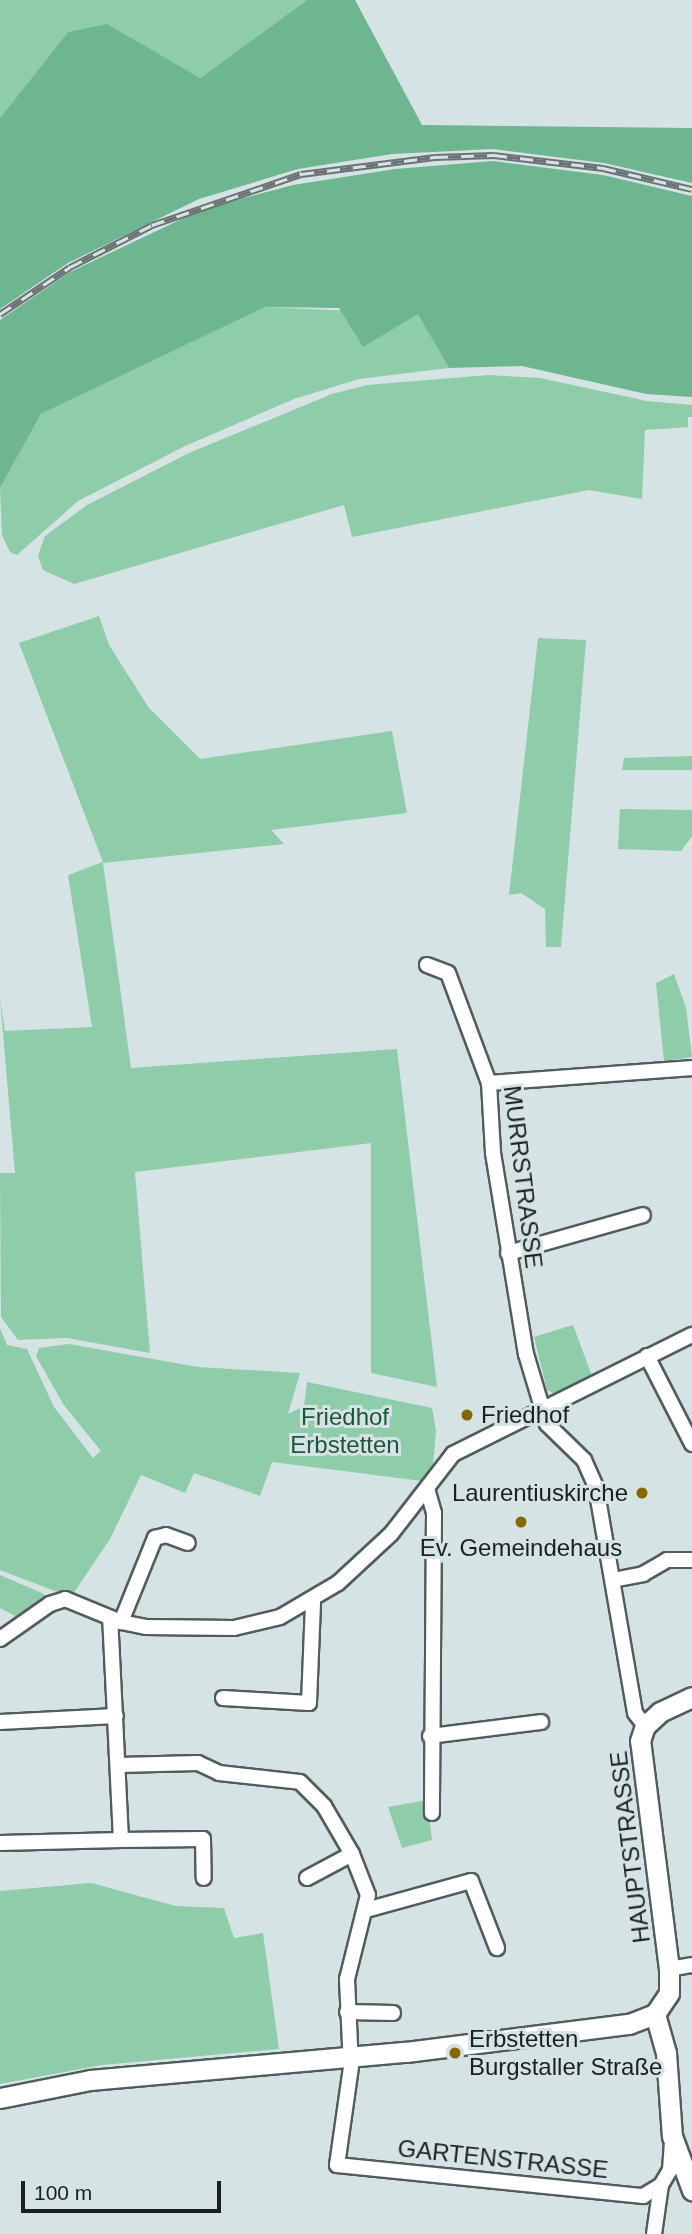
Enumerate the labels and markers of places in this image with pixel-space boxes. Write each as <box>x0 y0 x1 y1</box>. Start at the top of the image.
place label: Friedhof <box>481 1401 569 1429</box>
marker: Friedhof <box>459 1407 475 1423</box>
place label: Laurentiuskirche <box>452 1479 628 1507</box>
marker: Laurentiuskirche <box>634 1485 650 1501</box>
marker: Ev. Gemeindehaus <box>513 1514 529 1530</box>
place label: Ev. Gemeindehaus <box>420 1534 622 1562</box>
place label: Erbstetten Burgstaller Straße <box>469 2025 662 2081</box>
marker: Erbstetten Burgstaller Straße <box>447 2045 463 2061</box>

